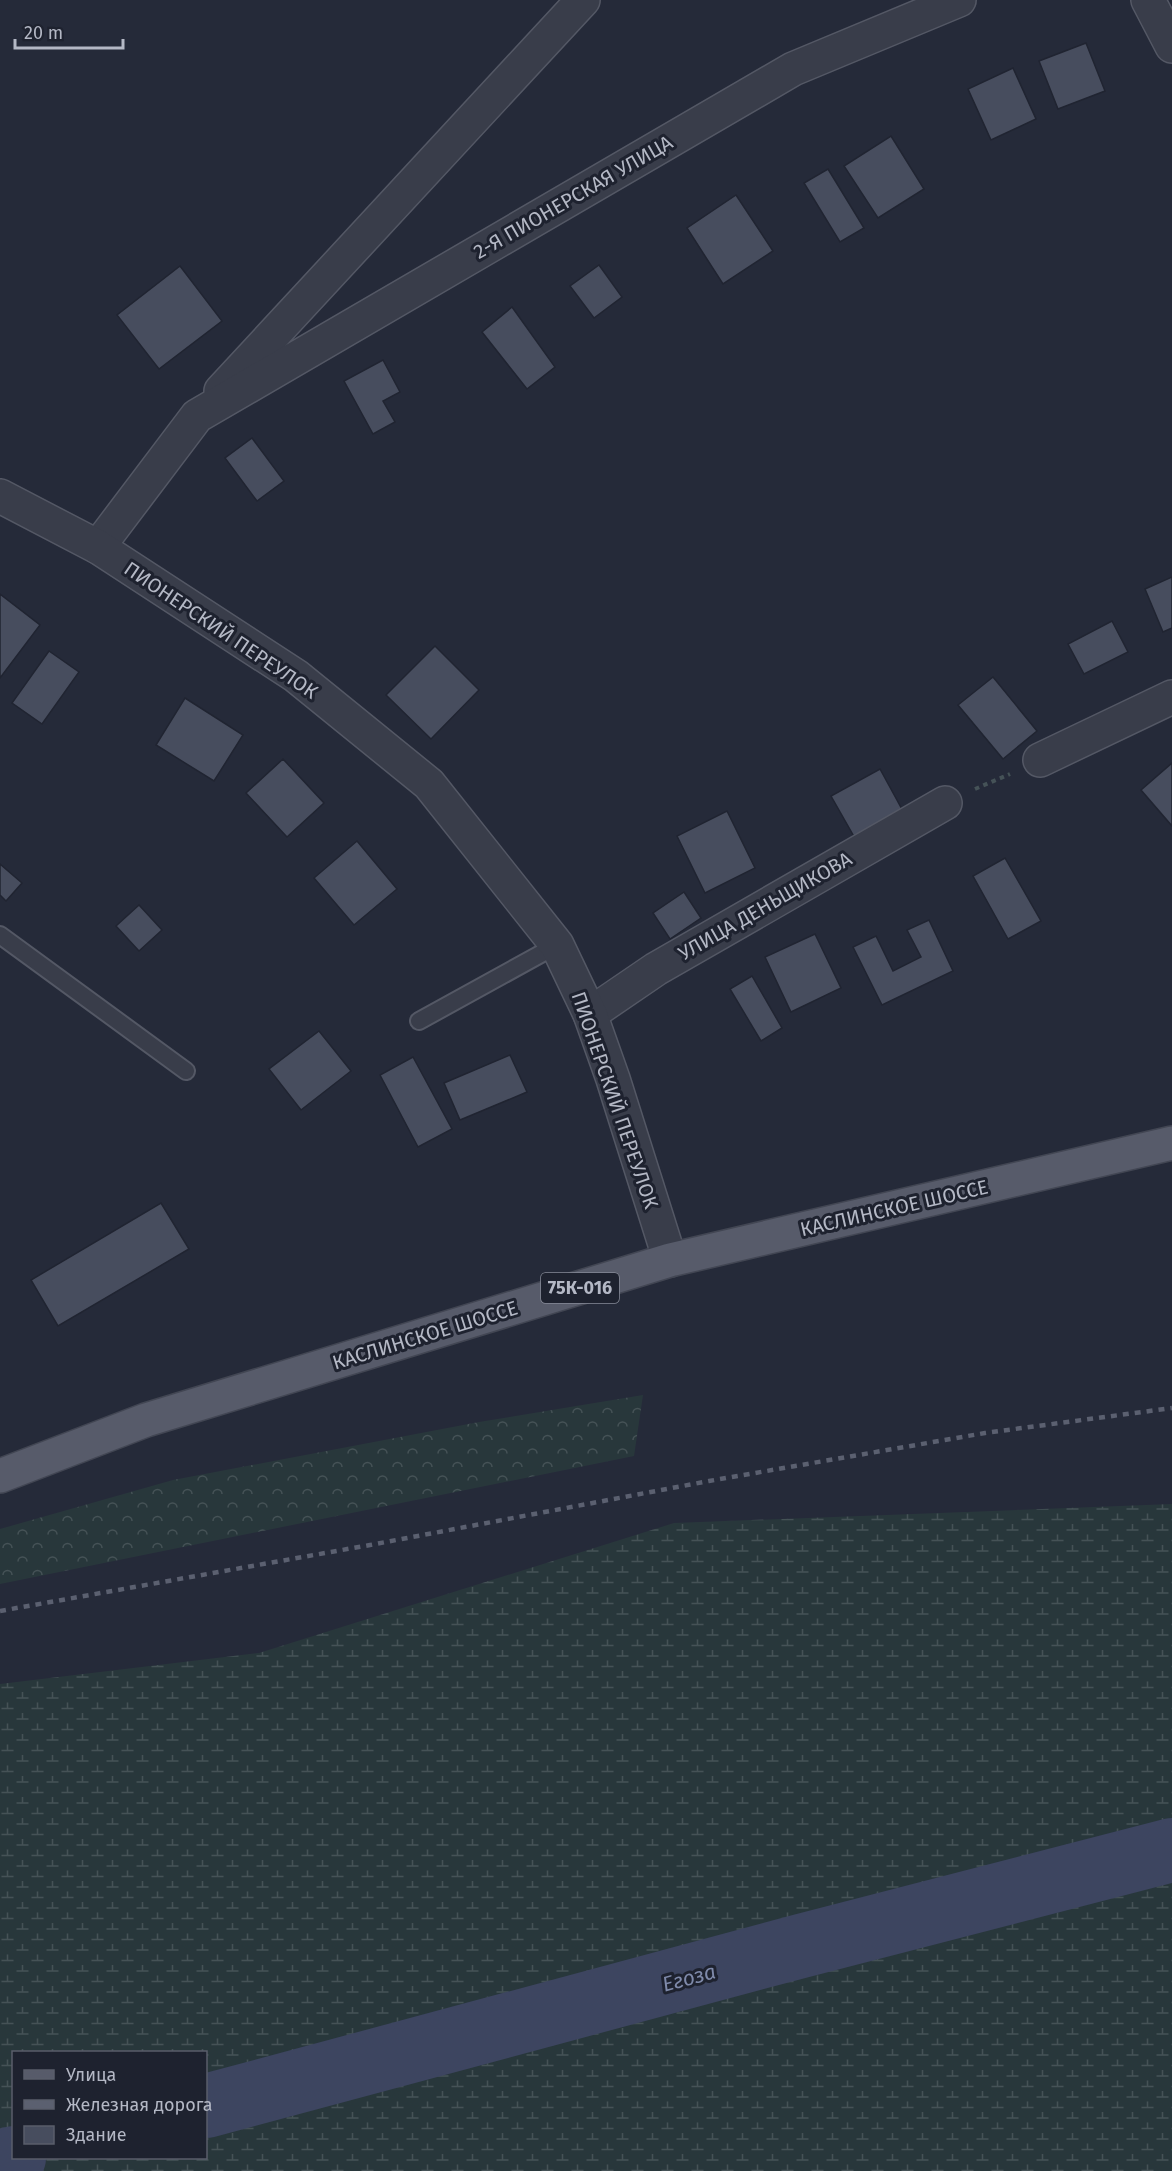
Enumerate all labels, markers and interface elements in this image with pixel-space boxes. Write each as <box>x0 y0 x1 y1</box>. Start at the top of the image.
scale bar <box>15 12 123 50</box>
text: 20 m <box>24 22 63 44</box>
street label: 2-Я ПИОНЕРСКАЯ УЛИЦА <box>469 130 677 264</box>
street label: ПИОНЕРСКИЙ ПЕРЕУЛОК <box>120 556 322 704</box>
street label: УЛИЦА ДЕНЬЩИКОВА <box>674 846 856 965</box>
street label: ПИОНЕРСКИЙ ПЕРЕУЛОК <box>567 988 664 1212</box>
street label: КАСЛИНСКОЕ ШОССЕ <box>798 1175 990 1241</box>
road number: 75К-016 <box>541 1273 619 1303</box>
street label: КАСЛИНСКОЕ ШОССЕ <box>330 1295 520 1375</box>
water label: Егоза <box>659 1958 719 1998</box>
legend <box>12 2051 207 2159</box>
text: Улица <box>66 2064 116 2086</box>
text: Железная дорога <box>66 2094 213 2116</box>
text: Здание <box>66 2124 127 2146</box>

